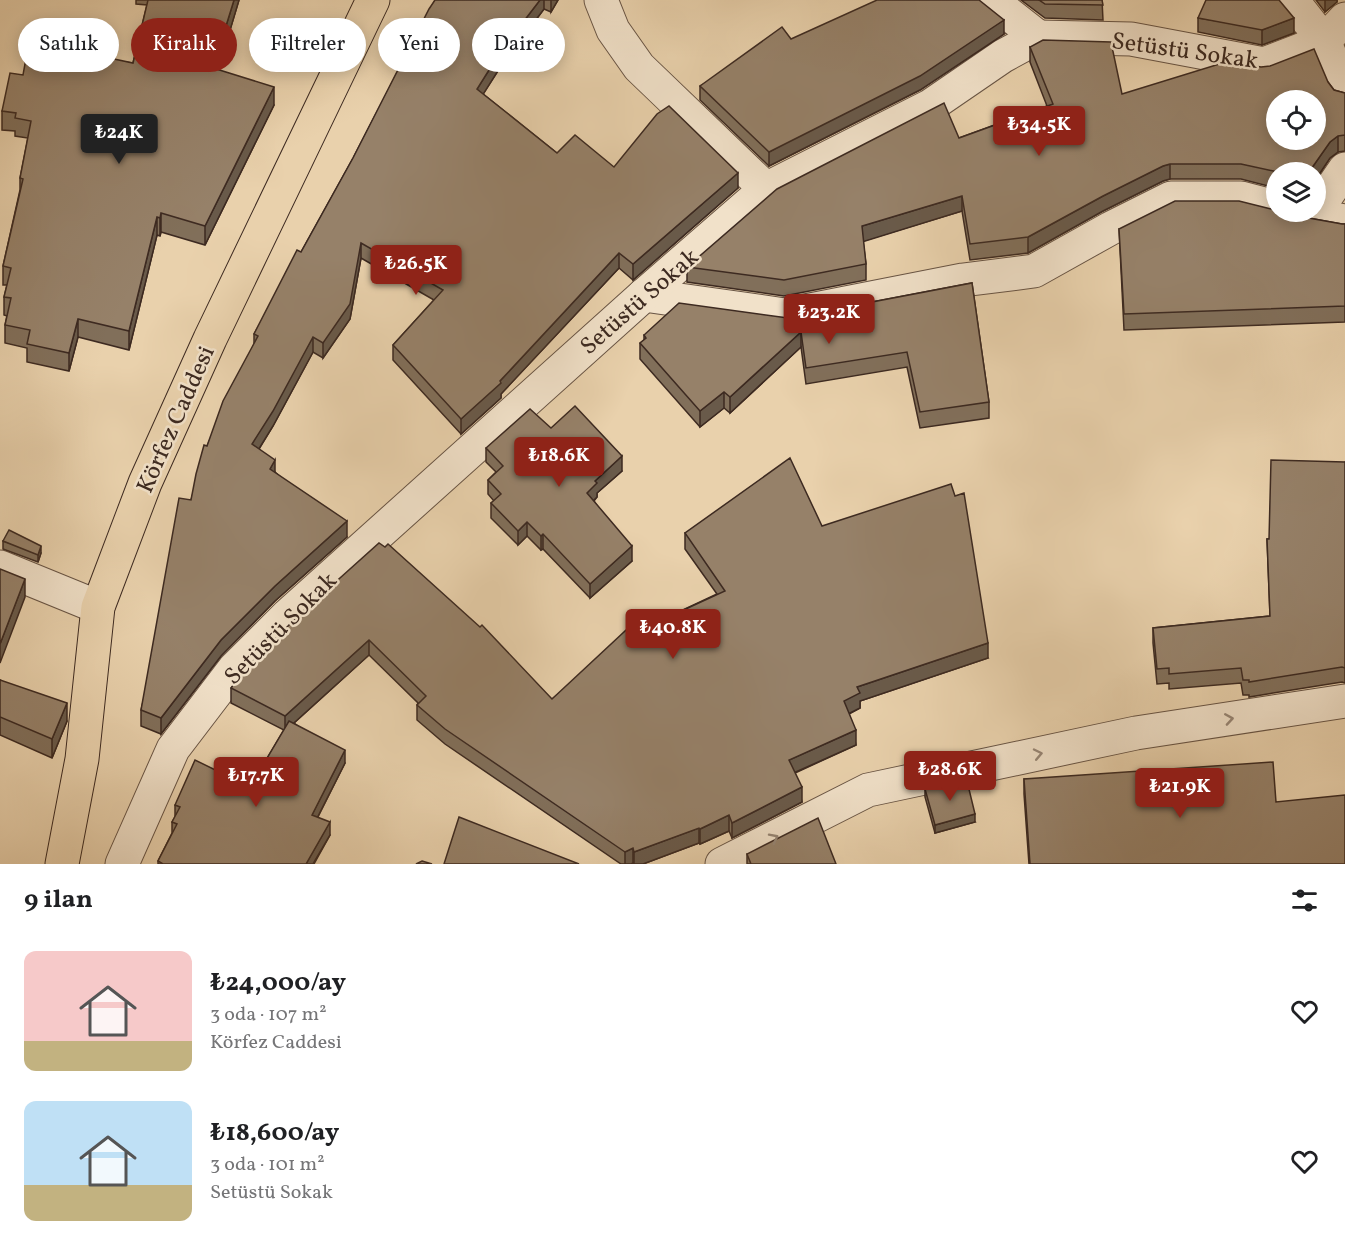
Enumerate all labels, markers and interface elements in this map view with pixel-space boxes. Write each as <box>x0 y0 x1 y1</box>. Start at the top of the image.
chip: Satılık <box>18 18 119 72</box>
chip: Kiralık <box>131 18 237 72</box>
chip: Filtreler <box>249 18 366 72</box>
chip: Yeni <box>378 18 460 72</box>
chip: Daire <box>472 18 565 72</box>
street label: Setüstü Sokak <box>1109 25 1260 79</box>
map controls <box>1266 90 1326 222</box>
button: locate <box>1266 90 1326 150</box>
pin: ₺34.5K <box>990 106 1088 157</box>
text: ₺34.5K <box>1007 111 1071 139</box>
pin: ₺24K <box>83 114 155 165</box>
text: ₺24K <box>95 119 143 147</box>
button: layers <box>1266 162 1326 222</box>
street label: Setüstü Sokak <box>573 241 707 364</box>
pin: ₺26.5K <box>367 245 465 296</box>
text: ₺26.5K <box>385 250 447 278</box>
pin: ₺23.2K <box>780 294 878 345</box>
text: ₺23.2K <box>798 299 860 327</box>
street label: Körfez Caddesi <box>129 341 225 499</box>
pin: ₺18.6K <box>510 437 608 488</box>
text: ₺18.6K <box>528 442 590 470</box>
street label: Setüstü Sokak <box>217 565 346 694</box>
pin: ₺40.8K <box>624 609 722 660</box>
text: ₺40.8K <box>640 614 706 642</box>
one-way arrow <box>1225 714 1234 726</box>
one-way arrow <box>1032 748 1042 761</box>
pin: ₺28.6K <box>901 751 999 802</box>
text: ₺28.6K <box>918 756 982 784</box>
pin: ₺17.7K <box>207 757 305 808</box>
text: ₺17.7K <box>228 762 284 790</box>
pin: ₺21.9K <box>1131 768 1229 819</box>
text: ₺21.9K <box>1149 773 1211 801</box>
one-way arrow <box>767 833 778 845</box>
text: 9 ilan <box>24 882 93 918</box>
icon: filters <box>1288 884 1321 917</box>
text: ₺24,000/ay <box>210 965 346 1001</box>
icon: home <box>72 975 144 1047</box>
icon: heart <box>1288 995 1321 1028</box>
text: 3 oda · 107 m² <box>210 1001 327 1029</box>
text: Körfez Caddesi <box>210 1029 342 1057</box>
text: ₺18,600/ay <box>210 1115 339 1151</box>
icon: home <box>72 1125 144 1197</box>
icon: heart <box>1288 1145 1321 1178</box>
text: 3 oda · 101 m² <box>210 1151 325 1179</box>
text: Setüstü Sokak <box>210 1179 333 1207</box>

